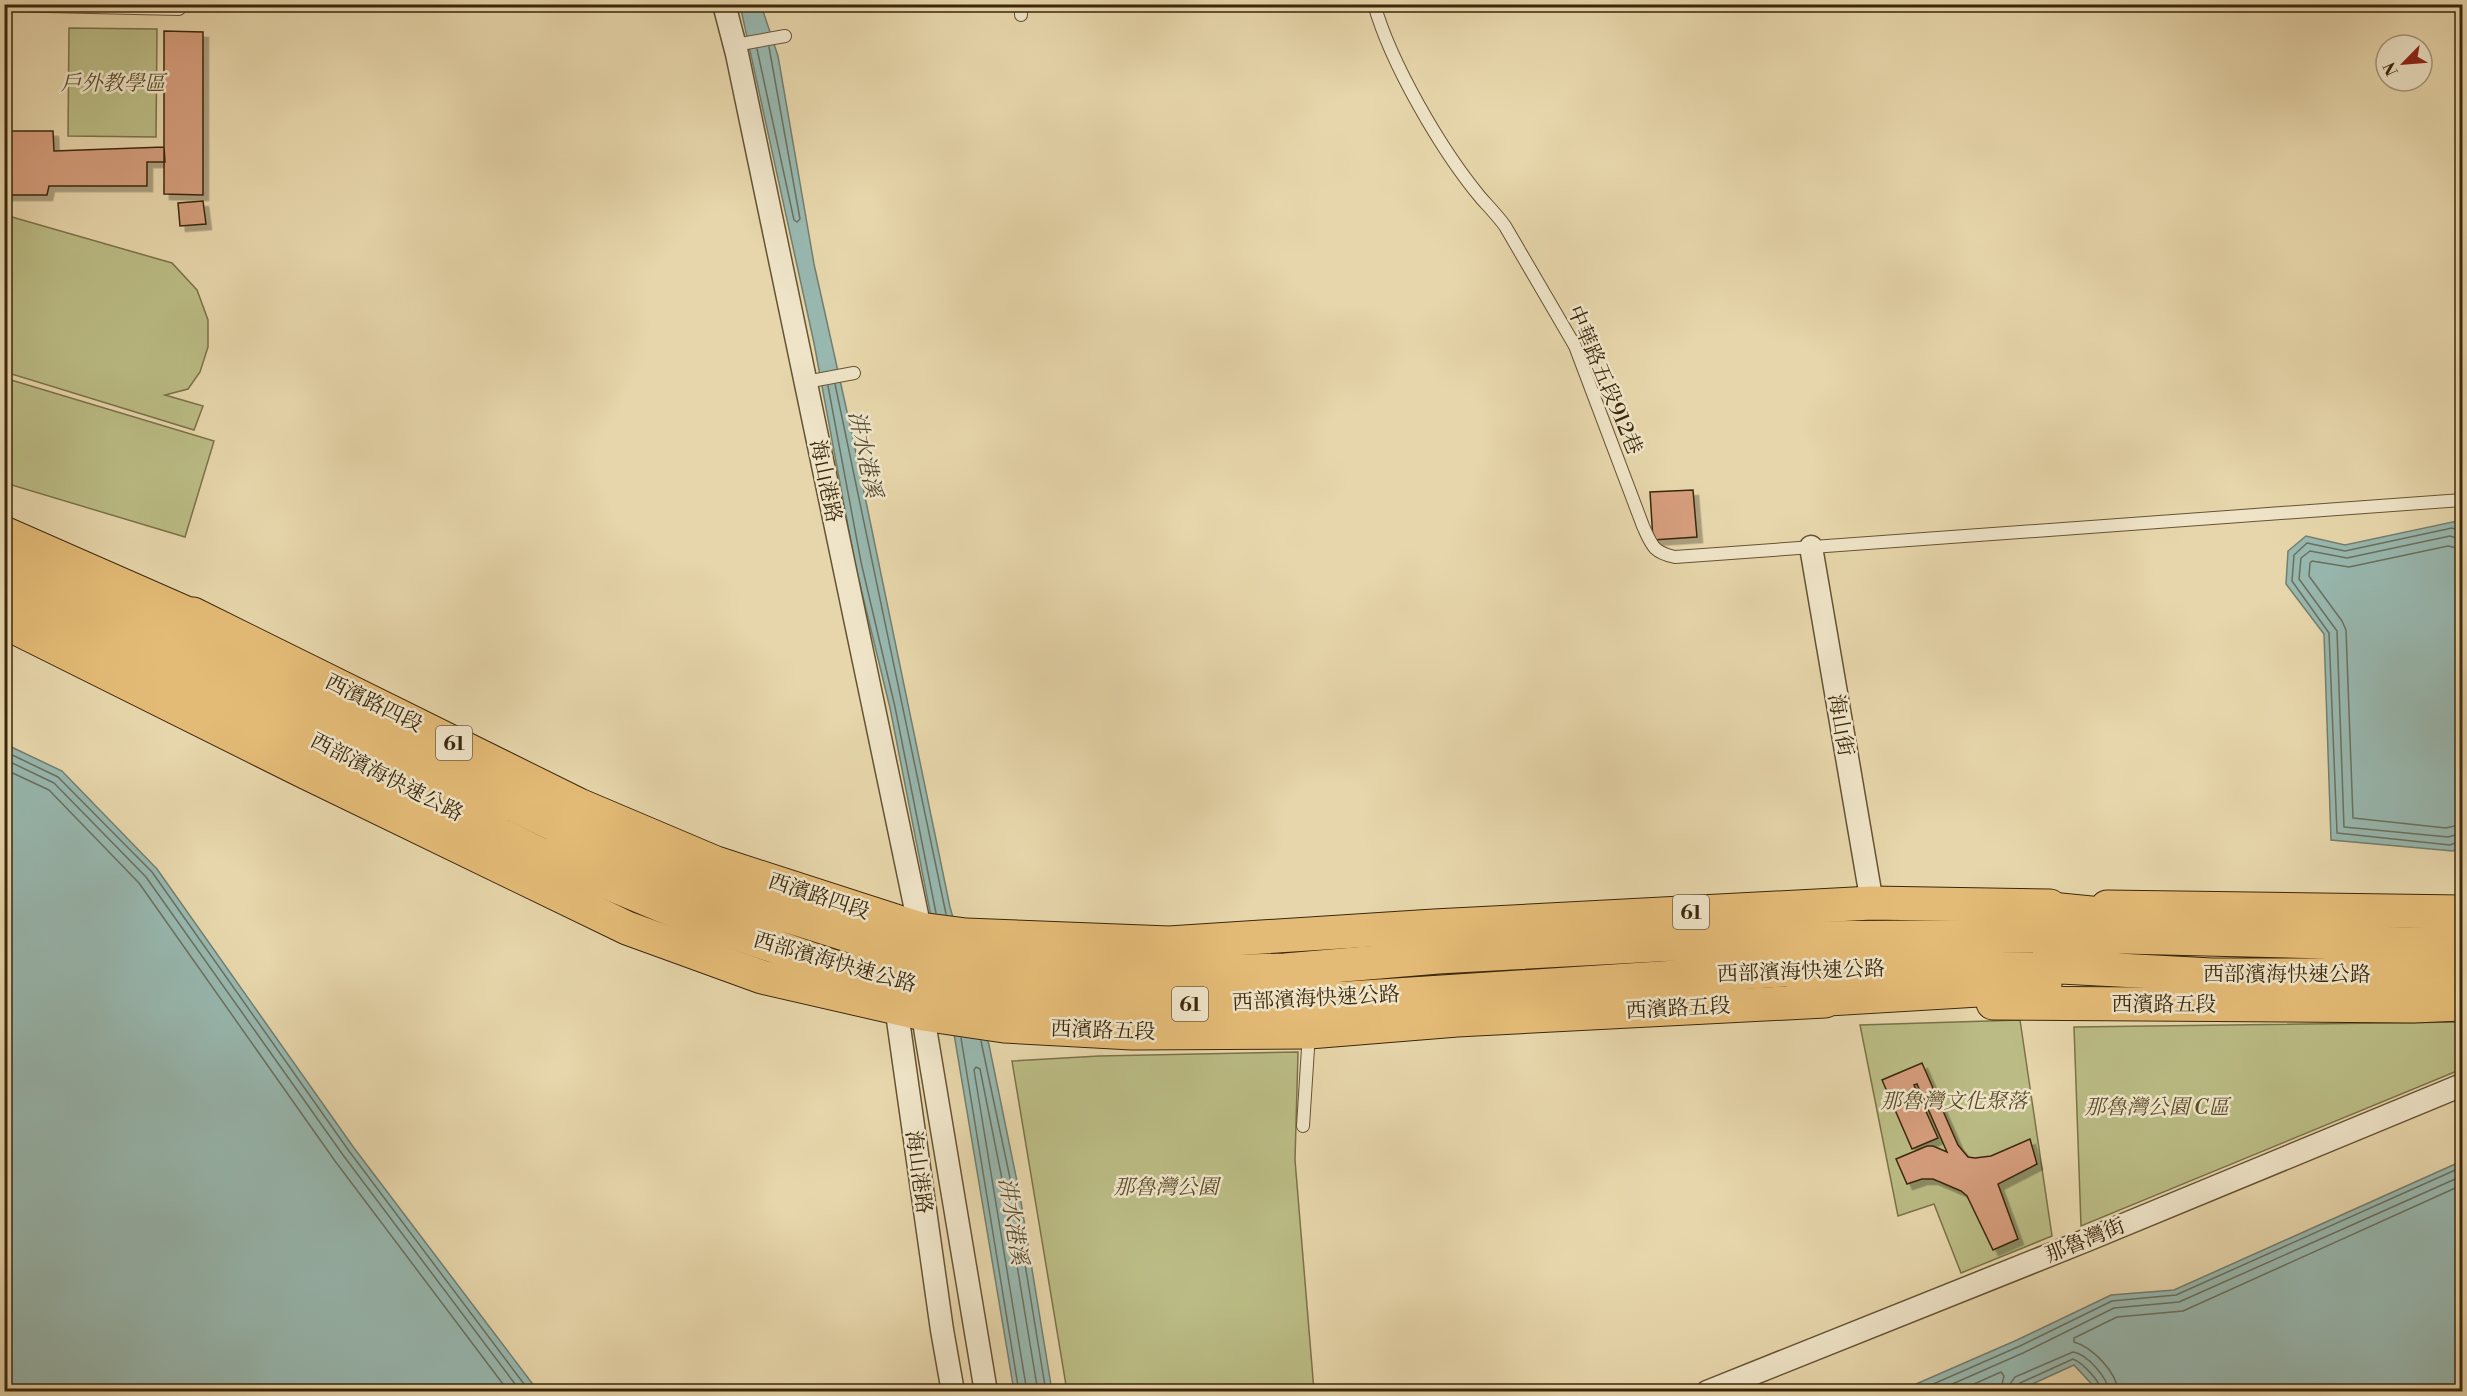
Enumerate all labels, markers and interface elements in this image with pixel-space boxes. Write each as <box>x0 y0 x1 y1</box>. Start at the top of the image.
north arrow <box>2374 33 2434 93</box>
text: N <box>2379 59 2403 79</box>
park label: 戶外教學區 <box>61 71 168 97</box>
street label: 中華路五段912巷 <box>1561 302 1647 459</box>
water label: 汫水港溪 <box>842 408 887 502</box>
street label: 海山港路 <box>804 437 846 525</box>
street label: 西濱路四段 <box>321 669 426 739</box>
street label: 海山街 <box>1822 692 1858 758</box>
road number: 61 <box>436 726 472 760</box>
street label: 西部濱海快速公路 <box>306 728 467 828</box>
street label: 西濱路四段 <box>765 868 873 926</box>
road number: 61 <box>1673 895 1709 929</box>
street label: 西部濱海快速公路 <box>750 927 919 999</box>
street label: 西部濱海快速公路 <box>1717 956 1885 988</box>
street label: 西部濱海快速公路 <box>2203 962 2371 988</box>
street label: 西部濱海快速公路 <box>1231 982 1401 1016</box>
road number: 61 <box>1172 987 1208 1021</box>
street label: 西濱路五段 <box>2112 992 2217 1018</box>
street label: 西濱路五段 <box>1625 993 1731 1025</box>
street label: 西濱路五段 <box>1050 1016 1156 1046</box>
park label: 那魯灣文化聚落 <box>1881 1089 2031 1115</box>
park label: 那魯灣公園 C區 <box>2085 1095 2232 1121</box>
street label: 海山港路 <box>899 1129 937 1216</box>
park label: 那魯灣公園 <box>1114 1175 1221 1201</box>
water label: 汫水港溪 <box>992 1176 1033 1269</box>
street label: 那魯灣街 <box>2042 1213 2129 1269</box>

